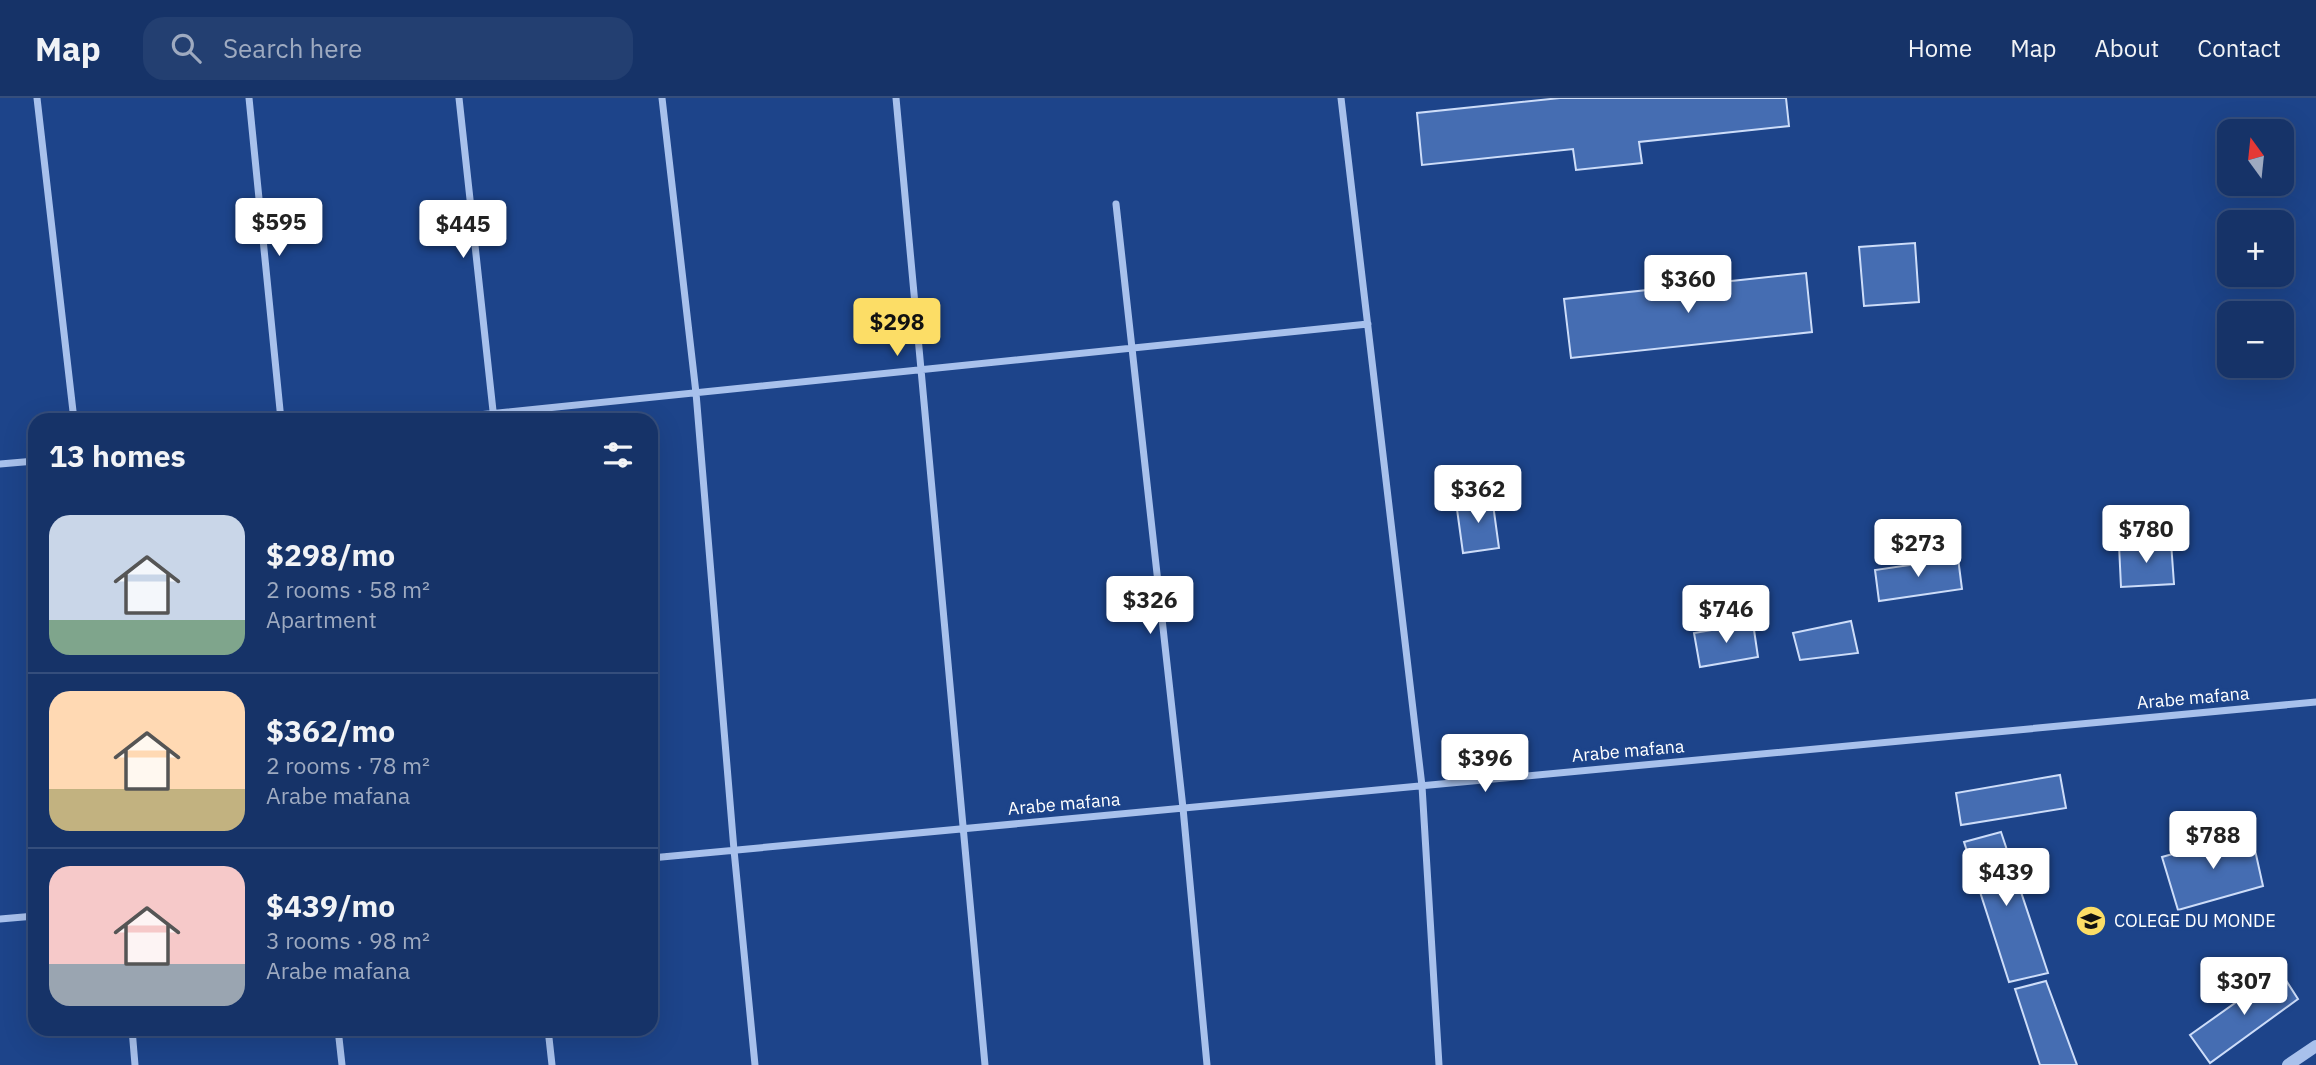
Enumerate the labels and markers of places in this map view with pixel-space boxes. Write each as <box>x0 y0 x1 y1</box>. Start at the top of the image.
pin: $595 <box>238 198 320 258</box>
pin: $445 <box>422 200 504 260</box>
pin: $360 <box>1647 256 1729 315</box>
pin: $298 <box>856 299 938 358</box>
pin: $362 <box>1437 466 1519 525</box>
pin: $780 <box>2105 505 2187 565</box>
pin: $273 <box>1877 519 1959 579</box>
pin: $326 <box>1109 576 1191 636</box>
pin: $746 <box>1685 586 1767 645</box>
pin: $396 <box>1444 734 1526 794</box>
pin: $788 <box>2172 812 2254 871</box>
pin: $439 <box>1965 848 2047 908</box>
school or university icon: COLEGE DU MONDE <box>2074 904 2108 938</box>
place label: COLEGE DU MONDE <box>2114 909 2276 932</box>
pin: $307 <box>2203 958 2285 1017</box>

